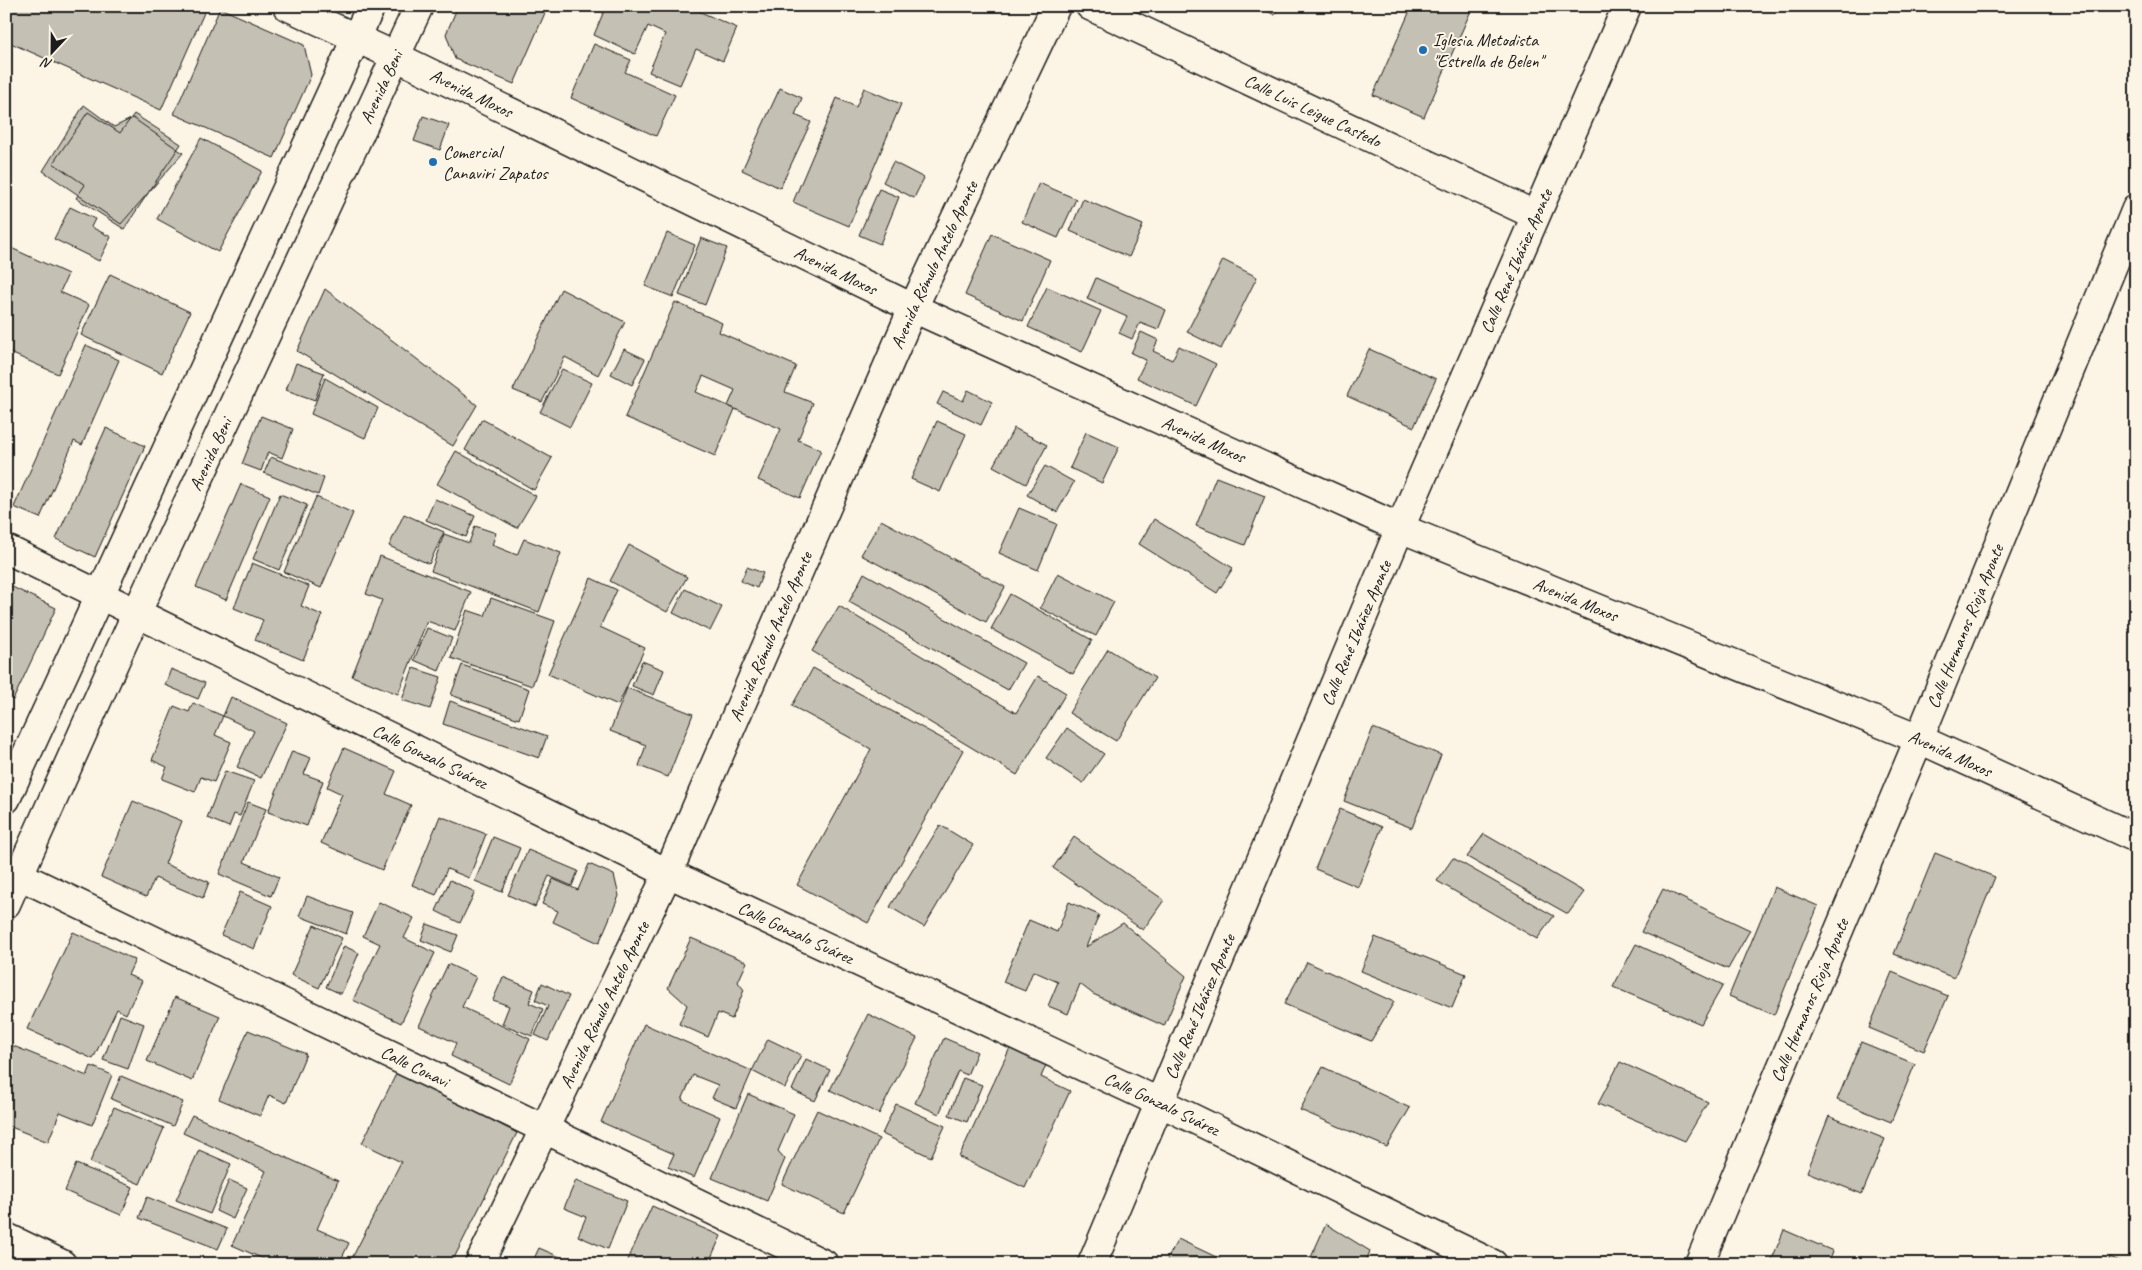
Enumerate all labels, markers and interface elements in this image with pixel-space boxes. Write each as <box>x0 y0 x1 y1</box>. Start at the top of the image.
north arrow <box>28 28 78 78</box>
place label: Iglesia Metodista "Estrella de Belen" <box>1433 29 1547 72</box>
marker: Iglesia Metodista "Estrella de Belen" <box>1417 44 1429 56</box>
street label: Avenida Beni <box>355 45 409 127</box>
text: N <box>38 53 55 73</box>
street label: Avenida Moxos <box>427 64 518 123</box>
street label: Calle Luis Leigue Castedo <box>1241 69 1386 153</box>
place label: Comercial Canaviri Zapatos <box>443 141 549 184</box>
marker: Comercial Canaviri Zapatos <box>427 156 439 168</box>
street label: Avenida Rómulo Antelo Aponte <box>886 176 983 352</box>
street label: Calle René Ibáñez Aponte <box>1475 184 1558 337</box>
street label: Avenida Moxos <box>791 241 882 301</box>
street label: Avenida Moxos <box>1159 411 1250 468</box>
street label: Avenida Beni <box>184 412 238 494</box>
street label: Calle Hermanos Rioja Aponte <box>1922 540 2009 711</box>
street label: Avenida Rómulo Antelo Aponte <box>724 547 817 725</box>
street label: Calle René Ibáñez Aponte <box>1316 556 1397 709</box>
street label: Avenida Moxos <box>1530 572 1623 627</box>
street label: Calle Gonzalo Suárez <box>369 719 493 795</box>
street label: Avenida Moxos <box>1905 725 1997 783</box>
street label: Calle Gonzalo Suárez <box>735 896 859 970</box>
street label: Calle Hermanos Rioja Aponte <box>1766 914 1854 1085</box>
street label: Avenida Rómulo Antelo Aponte <box>555 917 654 1092</box>
street label: Calle René Ibáñez Aponte <box>1160 930 1240 1082</box>
street label: Calle Conavi <box>377 1041 455 1093</box>
street label: Calle Gonzalo Suárez <box>1101 1067 1225 1142</box>

